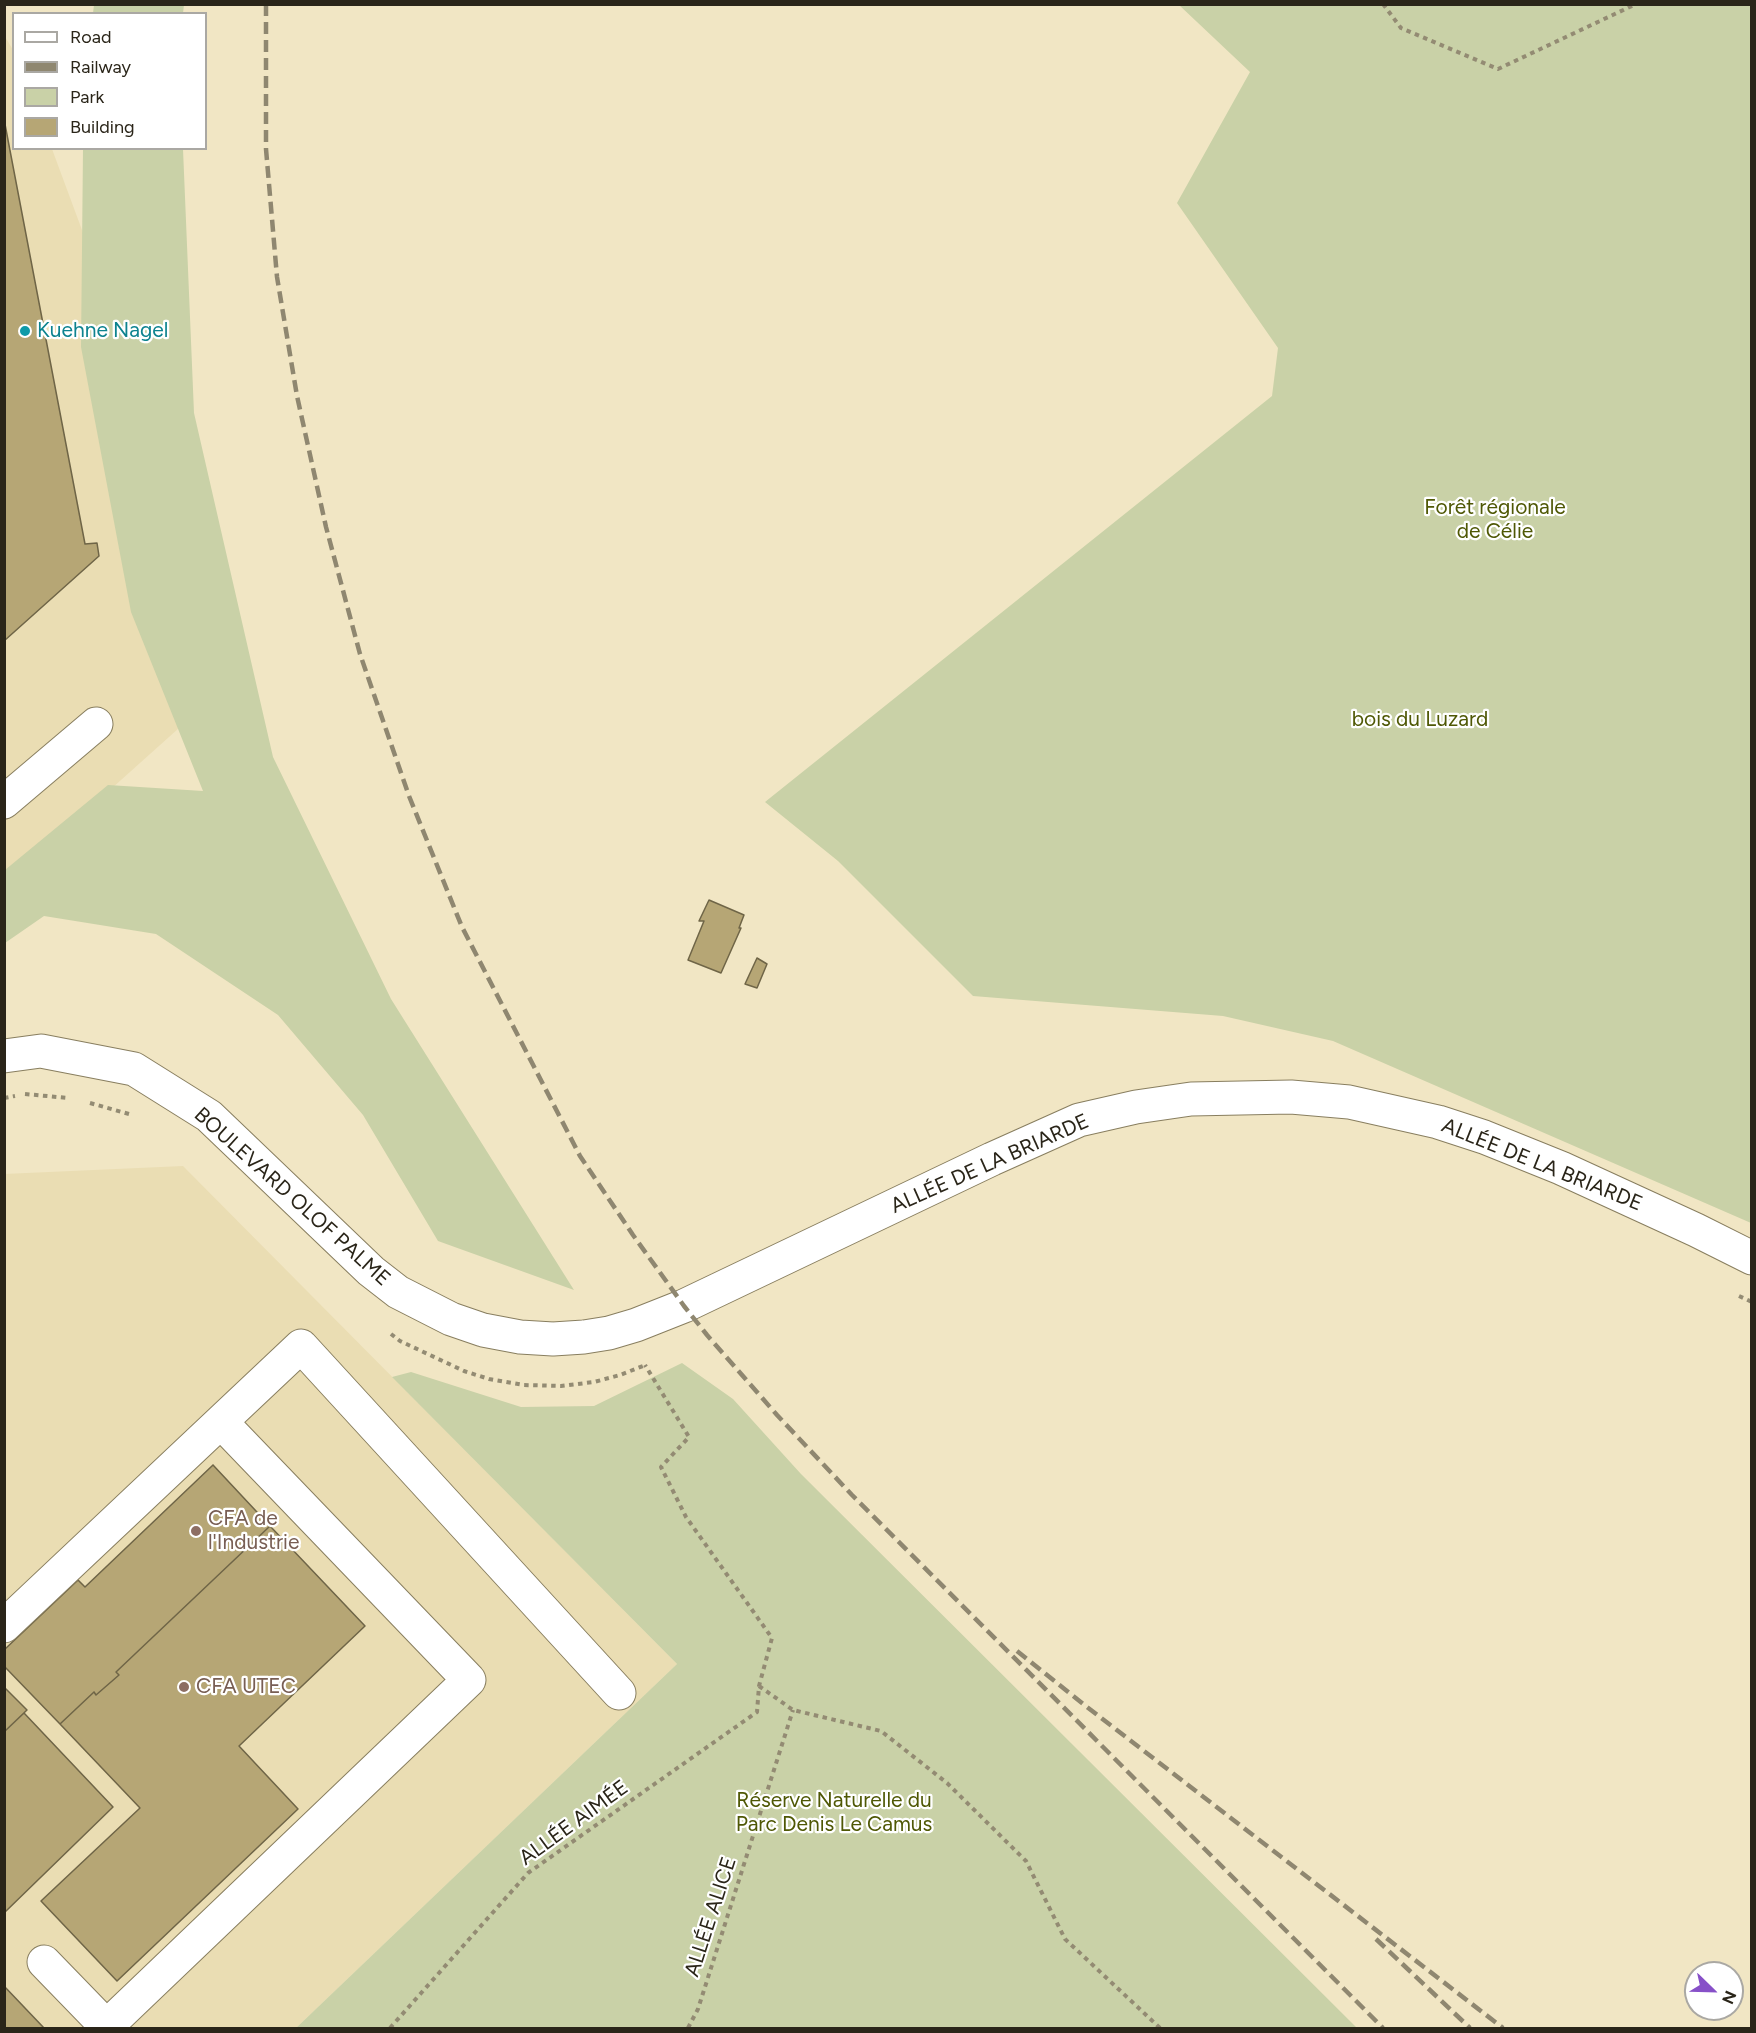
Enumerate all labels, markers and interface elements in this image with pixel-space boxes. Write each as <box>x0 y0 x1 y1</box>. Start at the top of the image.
legend <box>12 12 207 150</box>
text: Road <box>70 26 111 48</box>
text: Railway <box>70 56 131 78</box>
text: Park <box>70 86 104 108</box>
text: Building <box>70 116 135 138</box>
place label: Kuehne Nagel <box>37 318 168 344</box>
marker: Kuehne Nagel <box>18 324 32 338</box>
park label: Forêt régionale de Célie <box>1424 495 1566 545</box>
park label: bois du Luzard <box>1352 707 1488 733</box>
street label: BOULEVARD OLOF PALME <box>189 1102 395 1292</box>
street label: ALLÉE DE LA BRIARDE <box>887 1109 1093 1219</box>
street label: ALLÉE DE LA BRIARDE <box>1438 1113 1646 1217</box>
place label: CFA de l'Industrie <box>208 1506 299 1556</box>
marker: CFA de l'Industrie <box>189 1524 203 1538</box>
place label: CFA UTEC <box>196 1674 296 1700</box>
marker: CFA UTEC <box>177 1680 191 1694</box>
street label: ALLÉE AIMÉE <box>515 1775 633 1871</box>
park label: Réserve Naturelle du Parc Denis Le Camus <box>736 1788 932 1838</box>
street label: ALLÉE ALICE <box>680 1854 742 1980</box>
north arrow <box>1684 1961 1744 2021</box>
text: N <box>1718 1988 1740 2007</box>

